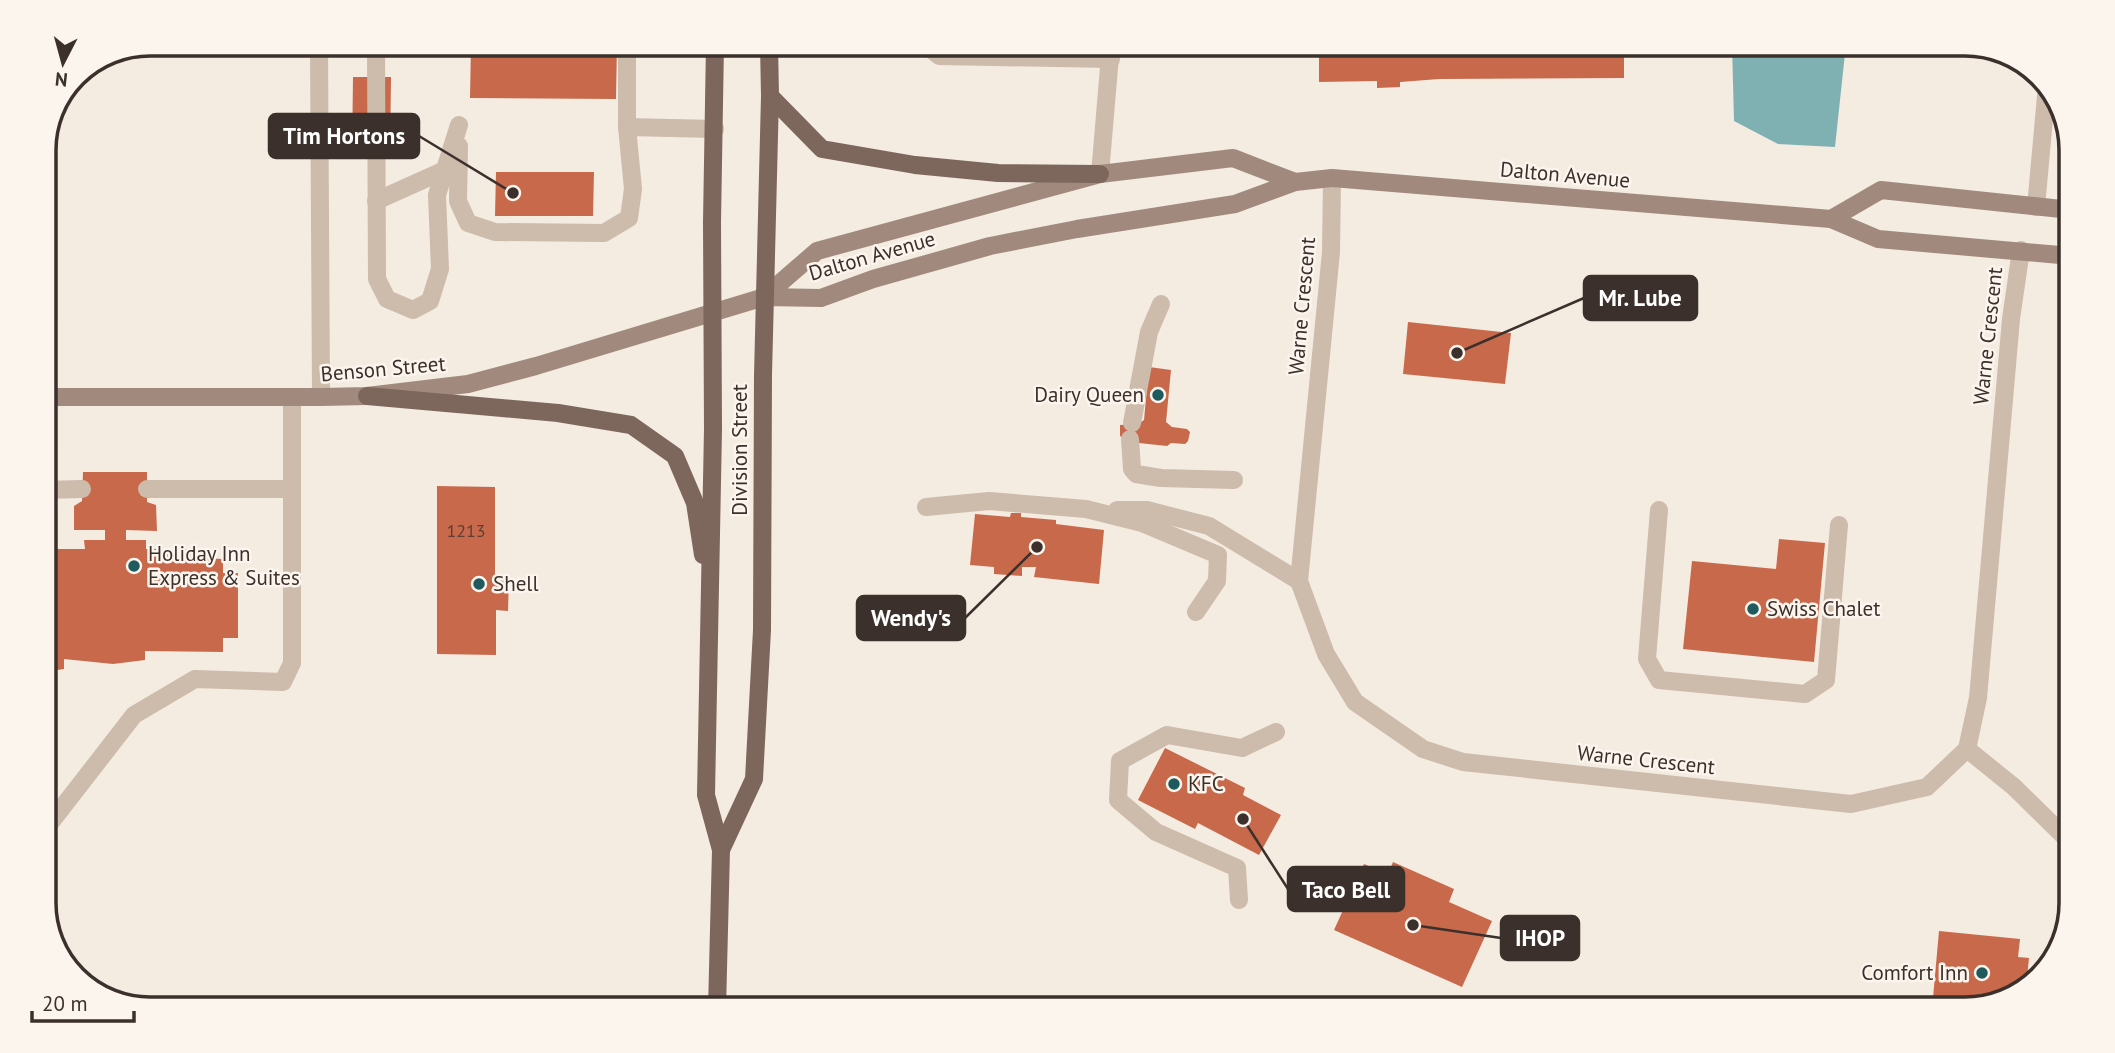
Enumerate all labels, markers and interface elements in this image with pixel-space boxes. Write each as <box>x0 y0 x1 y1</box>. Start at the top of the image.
north arrow <box>28 28 98 98</box>
text: N <box>54 67 69 92</box>
callout: Tim Hortons <box>269 114 419 158</box>
text: Tim Hortons <box>283 121 405 150</box>
street label: Dalton Avenue <box>1499 155 1631 194</box>
street label: Dalton Avenue <box>805 225 938 286</box>
street label: Warne Crescent <box>1282 236 1321 376</box>
street label: Warne Crescent <box>1967 266 2008 406</box>
callout: Mr. Lube <box>1584 276 1697 320</box>
text: Mr. Lube <box>1598 283 1682 312</box>
street label: Benson Street <box>319 350 447 387</box>
place label: Dairy Queen <box>1034 381 1144 408</box>
street label: Division Street <box>726 384 753 516</box>
marker: Dairy Queen <box>1150 387 1166 403</box>
house number: 1213 <box>446 519 486 542</box>
place label: Holiday Inn Express & Suites <box>148 540 300 591</box>
marker: Holiday Inn Express & Suites <box>126 558 142 574</box>
place label: Shell <box>493 570 539 597</box>
marker: Shell <box>471 576 487 592</box>
place label: Swiss Chalet <box>1767 595 1880 622</box>
callout: Wendy's <box>857 596 965 640</box>
marker: Swiss Chalet <box>1745 601 1761 617</box>
text: Wendy's <box>871 603 951 632</box>
street label: Warne Crescent <box>1576 739 1716 780</box>
place label: KFC <box>1188 770 1224 797</box>
marker: KFC <box>1166 776 1182 792</box>
callout: Taco Bell <box>1288 867 1404 911</box>
text: Taco Bell <box>1302 875 1391 904</box>
callout: IHOP <box>1501 916 1579 960</box>
text: IHOP <box>1515 923 1565 952</box>
place label: Comfort Inn <box>1861 959 1968 986</box>
marker: Comfort Inn <box>1974 965 1990 981</box>
scale bar <box>32 979 133 1023</box>
text: 20 m <box>42 990 88 1017</box>

